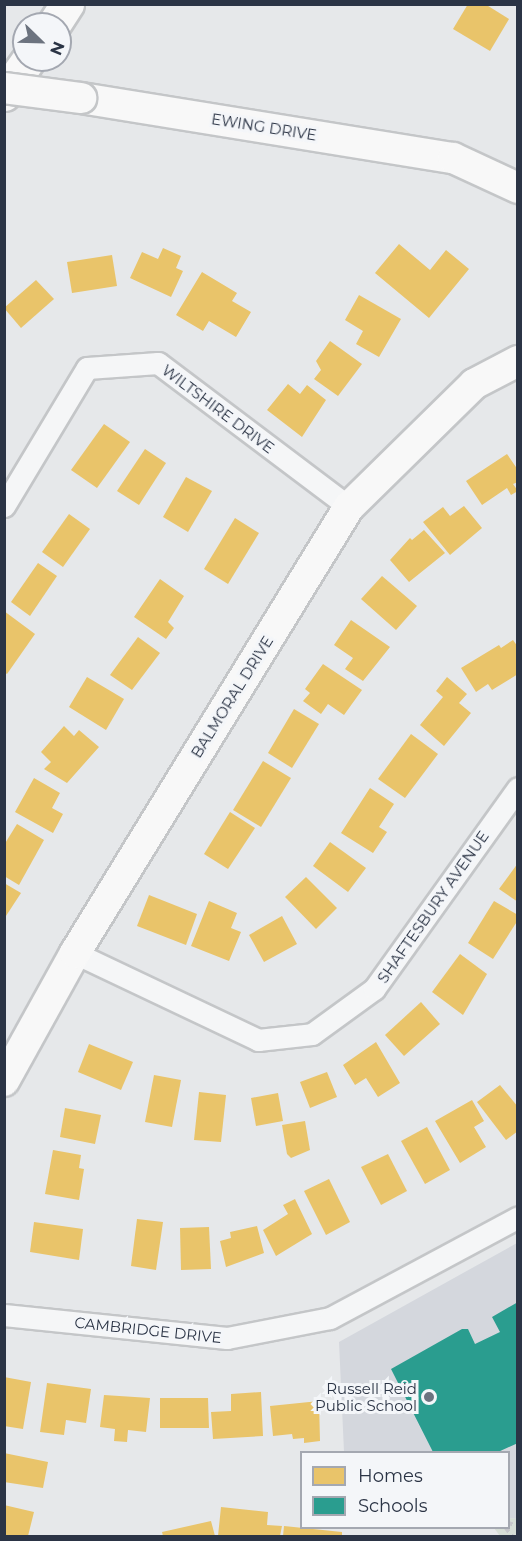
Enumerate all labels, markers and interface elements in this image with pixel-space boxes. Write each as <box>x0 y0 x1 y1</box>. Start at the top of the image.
north arrow <box>12 12 72 72</box>
text: N <box>46 39 68 58</box>
street label: EWING DRIVE <box>210 110 318 144</box>
street label: WILTSHIRE DRIVE <box>158 361 278 457</box>
street label: BALMORAL DRIVE <box>187 633 277 761</box>
street label: SHAFTESBURY AVENUE <box>374 827 492 987</box>
street label: CAMBRIDGE DRIVE <box>74 1313 222 1347</box>
place label: Russell Reid Public School <box>315 1379 417 1414</box>
marker: Russell Reid Public School <box>422 1390 436 1404</box>
legend <box>300 1451 510 1529</box>
text: Homes <box>358 1465 423 1487</box>
text: Schools <box>358 1495 427 1517</box>

